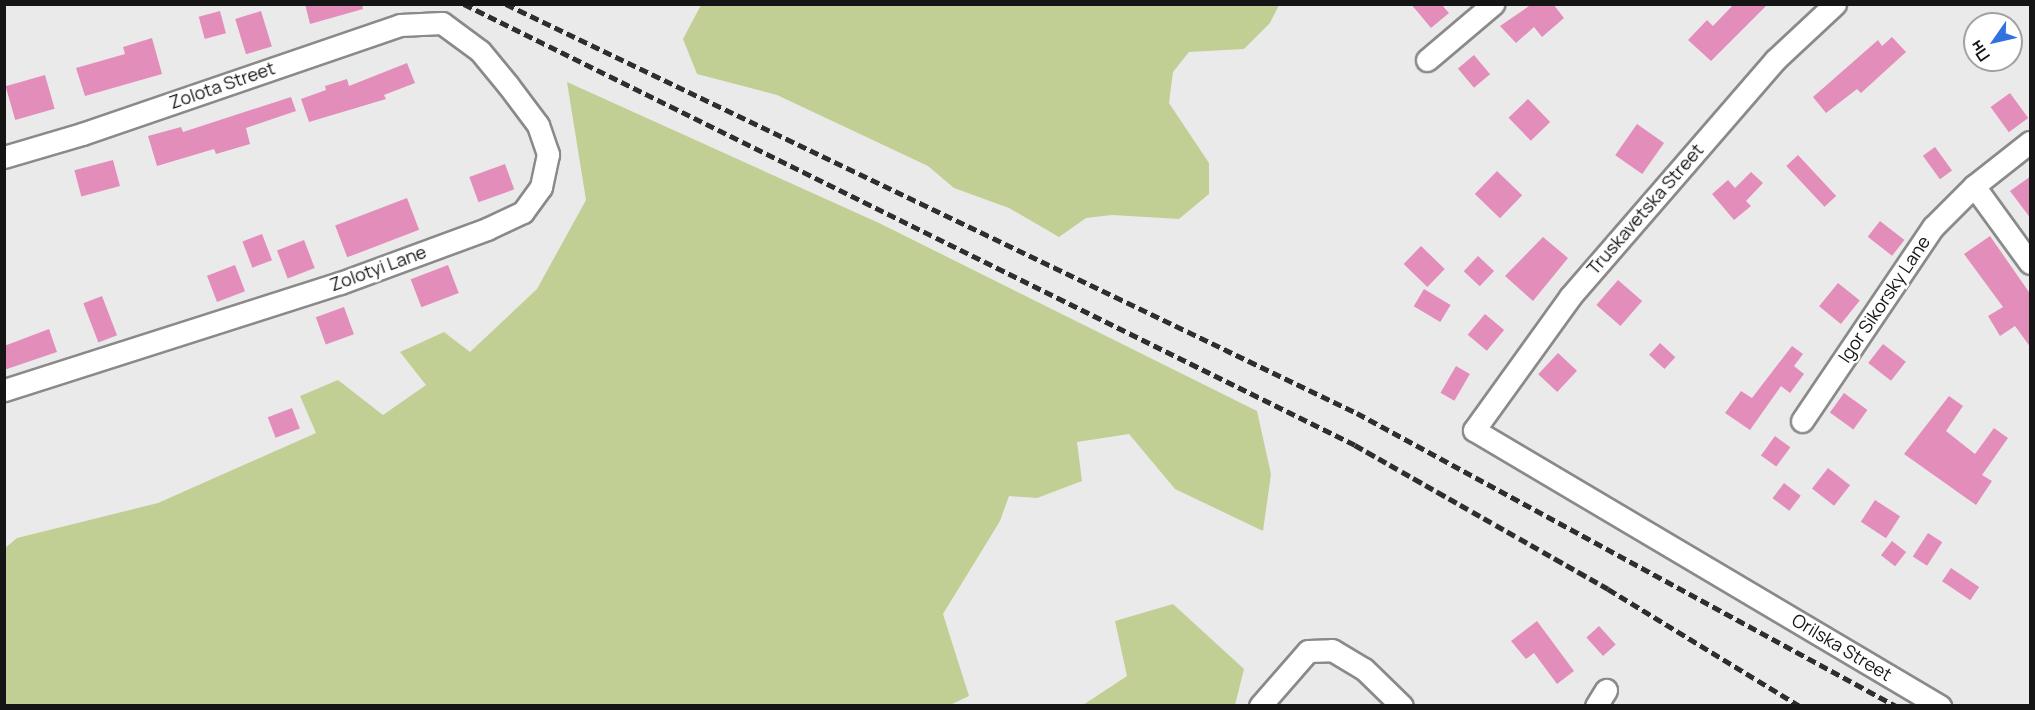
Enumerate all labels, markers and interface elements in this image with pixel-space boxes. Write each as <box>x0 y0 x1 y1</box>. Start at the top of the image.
north arrow <box>1963 12 2023 72</box>
text: Пн <box>1965 36 1995 66</box>
street label: Zolota Street <box>166 57 278 113</box>
street label: Truskavetska Street <box>1582 139 1708 279</box>
street label: Igor Sikorsky Lane <box>1834 232 1934 366</box>
street label: Zolotyi Lane <box>327 241 429 295</box>
street label: Orilska Street <box>1788 609 1896 685</box>

